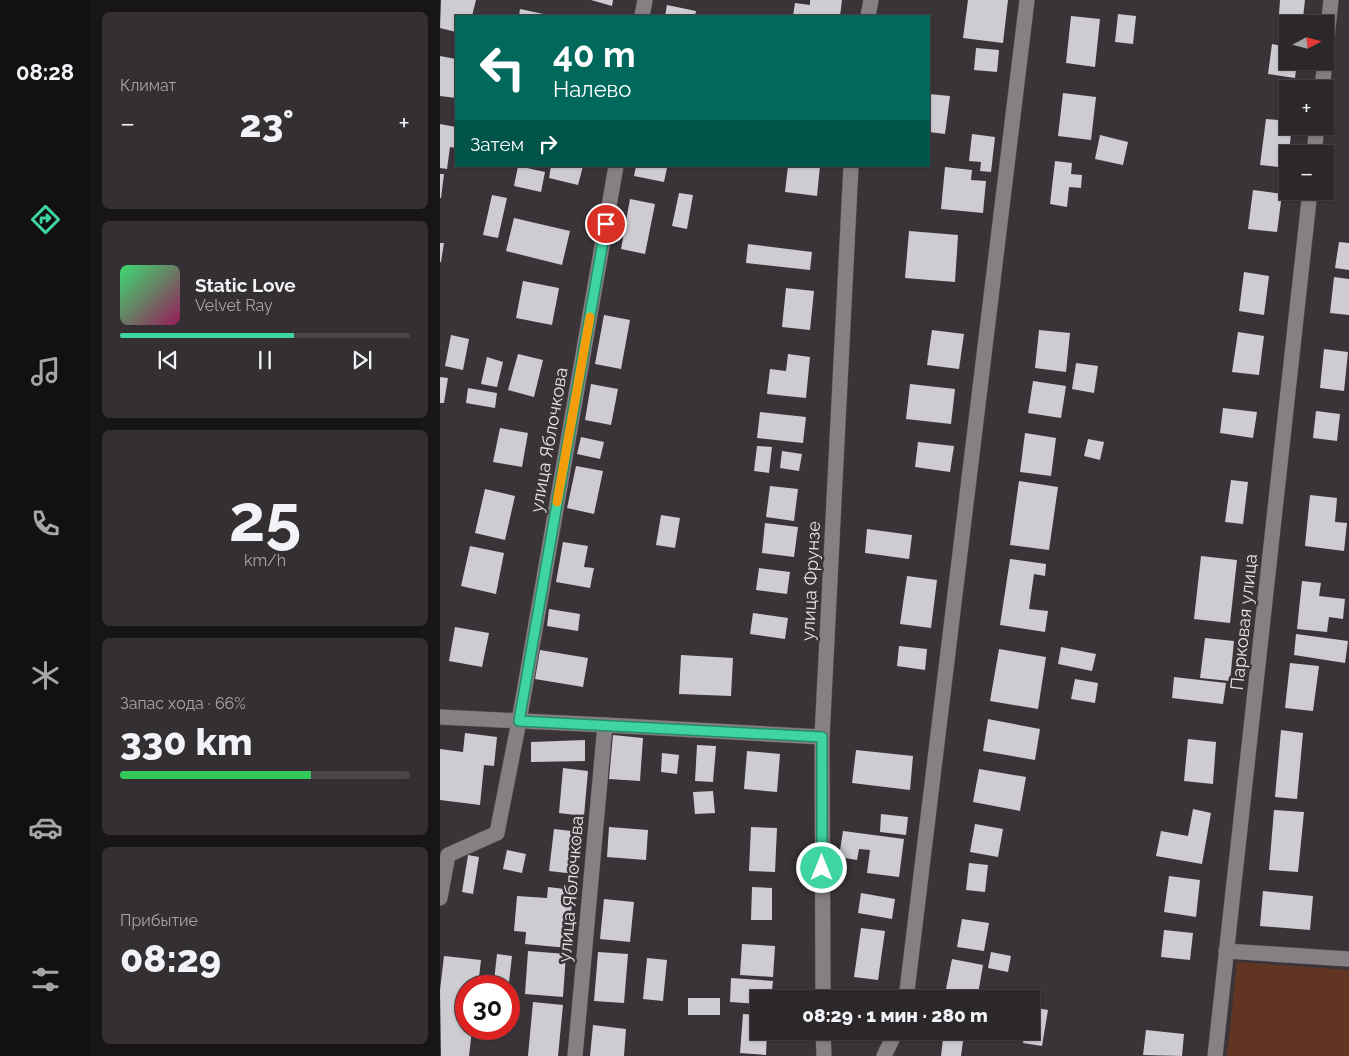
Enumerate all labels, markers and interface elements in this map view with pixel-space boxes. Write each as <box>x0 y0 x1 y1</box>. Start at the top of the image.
north arrow <box>1279 15 1334 70</box>
map controls <box>1279 15 1334 200</box>
text: 40 m <box>553 34 635 75</box>
icon: left <box>470 35 535 100</box>
text: 08:28 <box>16 59 74 85</box>
text: Климат <box>120 76 176 95</box>
text: Налево <box>553 76 631 102</box>
button: + <box>1279 80 1334 135</box>
text: 23° <box>240 101 294 146</box>
text: − <box>120 107 135 140</box>
text: + <box>398 107 410 140</box>
icon: right <box>534 130 562 158</box>
text: Затем <box>470 133 524 155</box>
button: − <box>1279 145 1334 200</box>
icon: directions <box>28 202 63 237</box>
pin <box>585 203 627 245</box>
icon: arrive <box>592 210 620 238</box>
text: Static Love <box>195 274 296 296</box>
text: Velvet Ray <box>195 296 273 315</box>
icon: previous <box>154 346 182 374</box>
icon: pause <box>251 346 279 374</box>
icon: next <box>348 346 376 374</box>
icon: music <box>28 354 63 389</box>
street label: улица Яблочкова <box>525 366 572 514</box>
text: 25 <box>229 480 301 556</box>
icon: phone <box>28 506 63 541</box>
street label: улица Фрунзе <box>797 520 824 641</box>
text: km/h <box>244 551 286 570</box>
street label: Парковая улица <box>1226 553 1261 691</box>
icon: climate <box>28 658 63 693</box>
text: Запас хода · 66% <box>120 694 246 713</box>
text: 330 km <box>120 719 253 764</box>
icon: car <box>28 810 63 845</box>
street label: улица Яблочкова <box>554 815 587 963</box>
position arrow <box>795 841 847 893</box>
text: Прибытие <box>120 911 198 930</box>
text: 08:29 <box>120 936 221 981</box>
icon: filters <box>28 962 63 997</box>
speed limit sign: 30 <box>455 975 520 1040</box>
text: 08:29 · 1 мин · 280 m <box>802 1004 988 1026</box>

